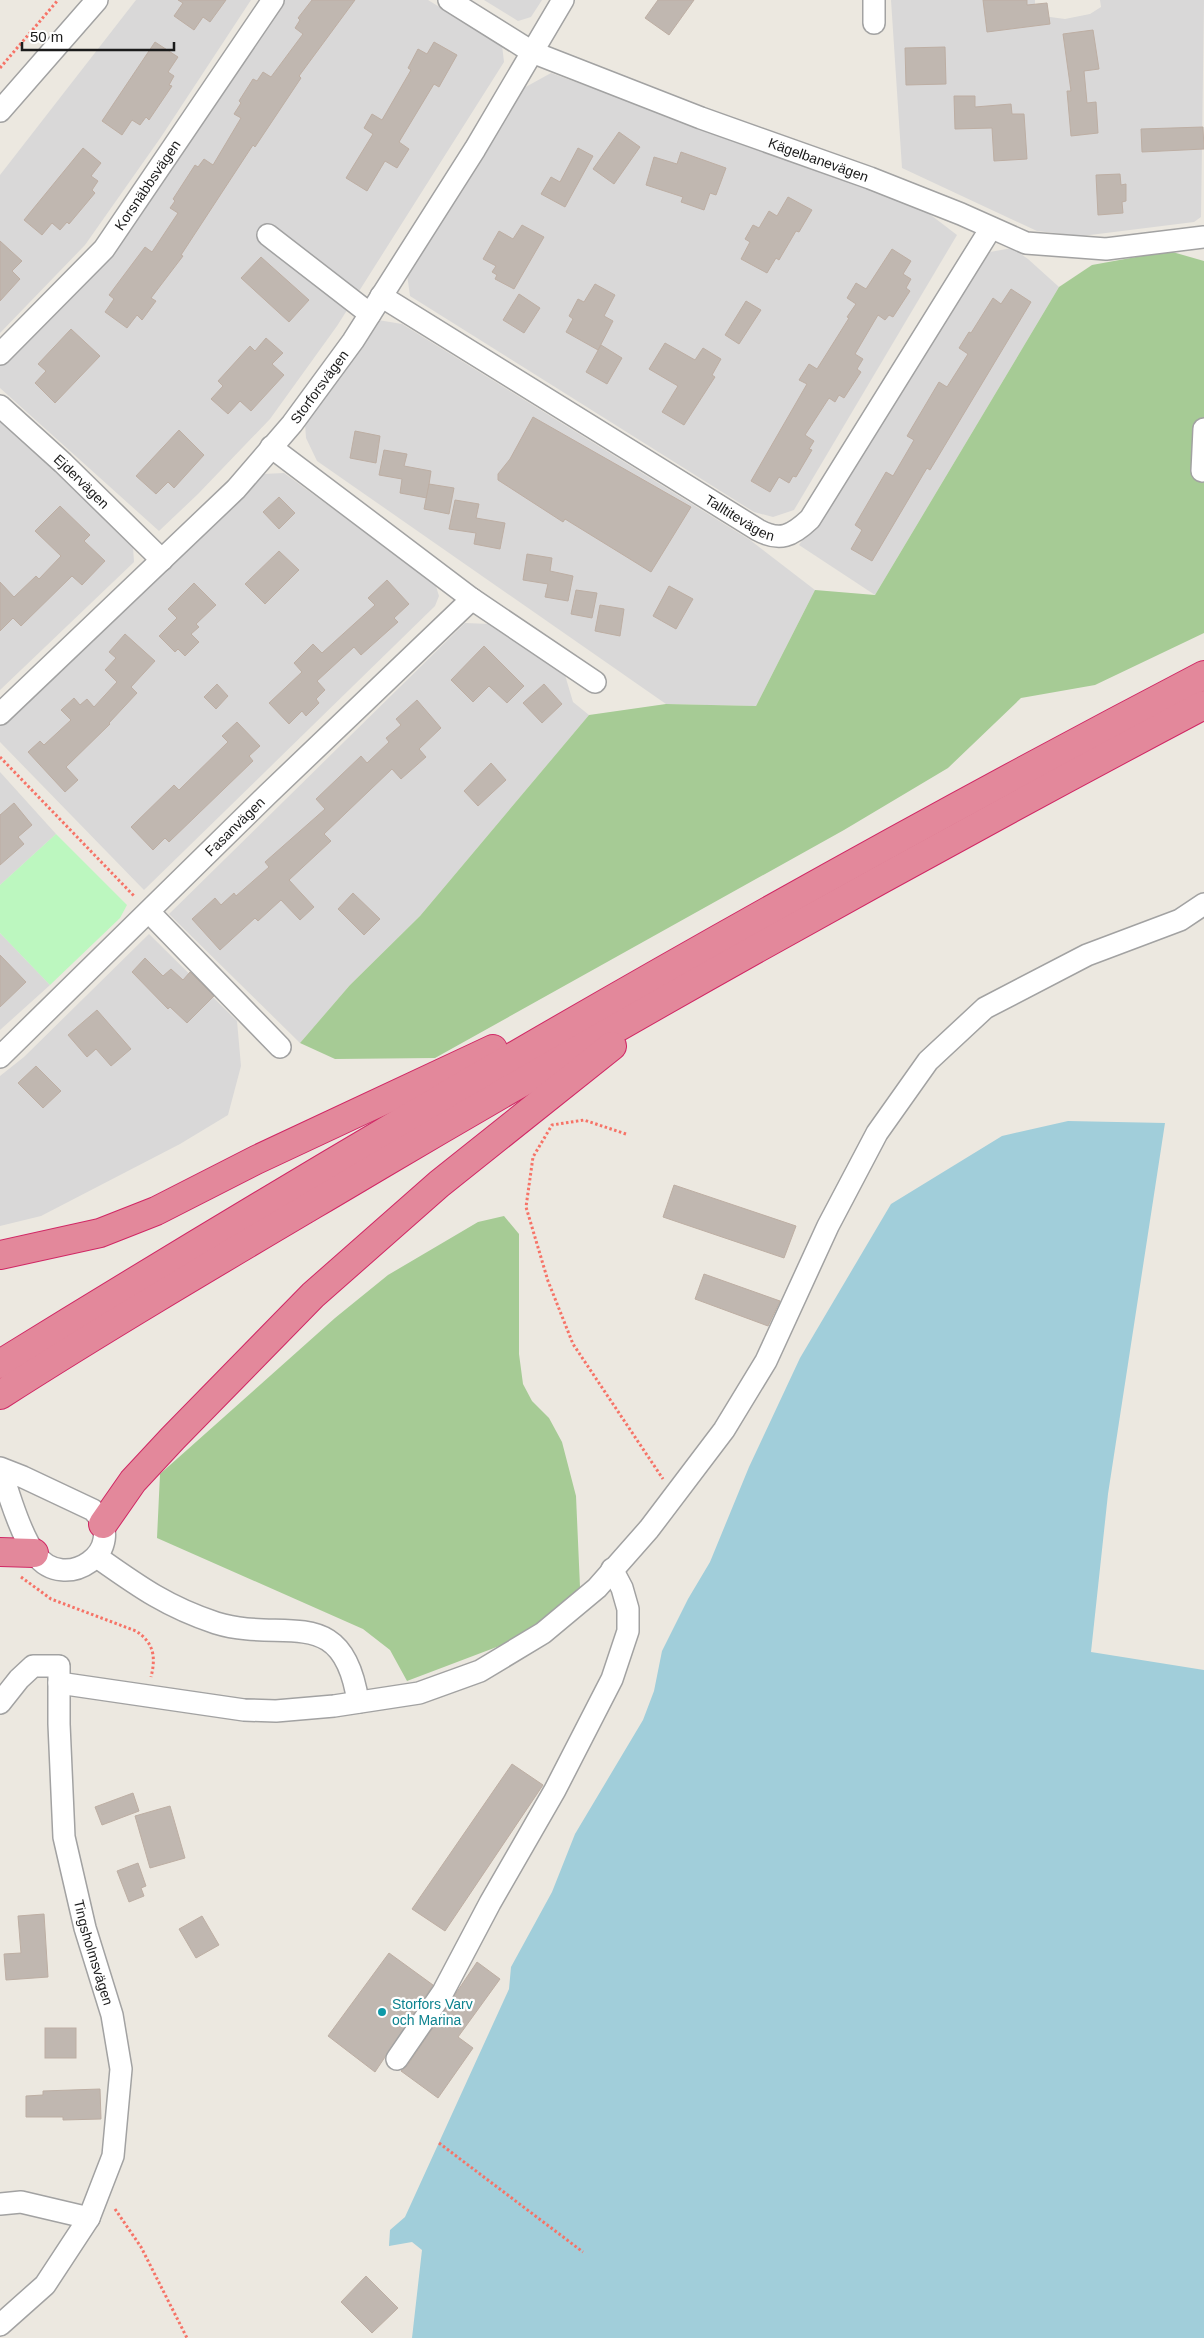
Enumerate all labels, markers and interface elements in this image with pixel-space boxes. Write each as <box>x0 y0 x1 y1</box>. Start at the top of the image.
scale bar <box>22 20 175 52</box>
text: 50 m <box>30 28 63 45</box>
street label: Kägelbanevägen <box>766 135 871 185</box>
street label: Korsnäbbsvägen <box>111 137 184 233</box>
street label: Storforsvägen <box>287 347 352 427</box>
street label: Ejdervägen <box>51 451 113 512</box>
street label: Talltitevägen <box>702 491 776 544</box>
street label: Fasanvägen <box>202 794 268 859</box>
street label: Tingsholmsvägen <box>71 1898 116 2007</box>
place label: Storfors Varv och Marina <box>392 1996 473 2028</box>
marker: Storfors Varv och Marina <box>376 2006 388 2018</box>

